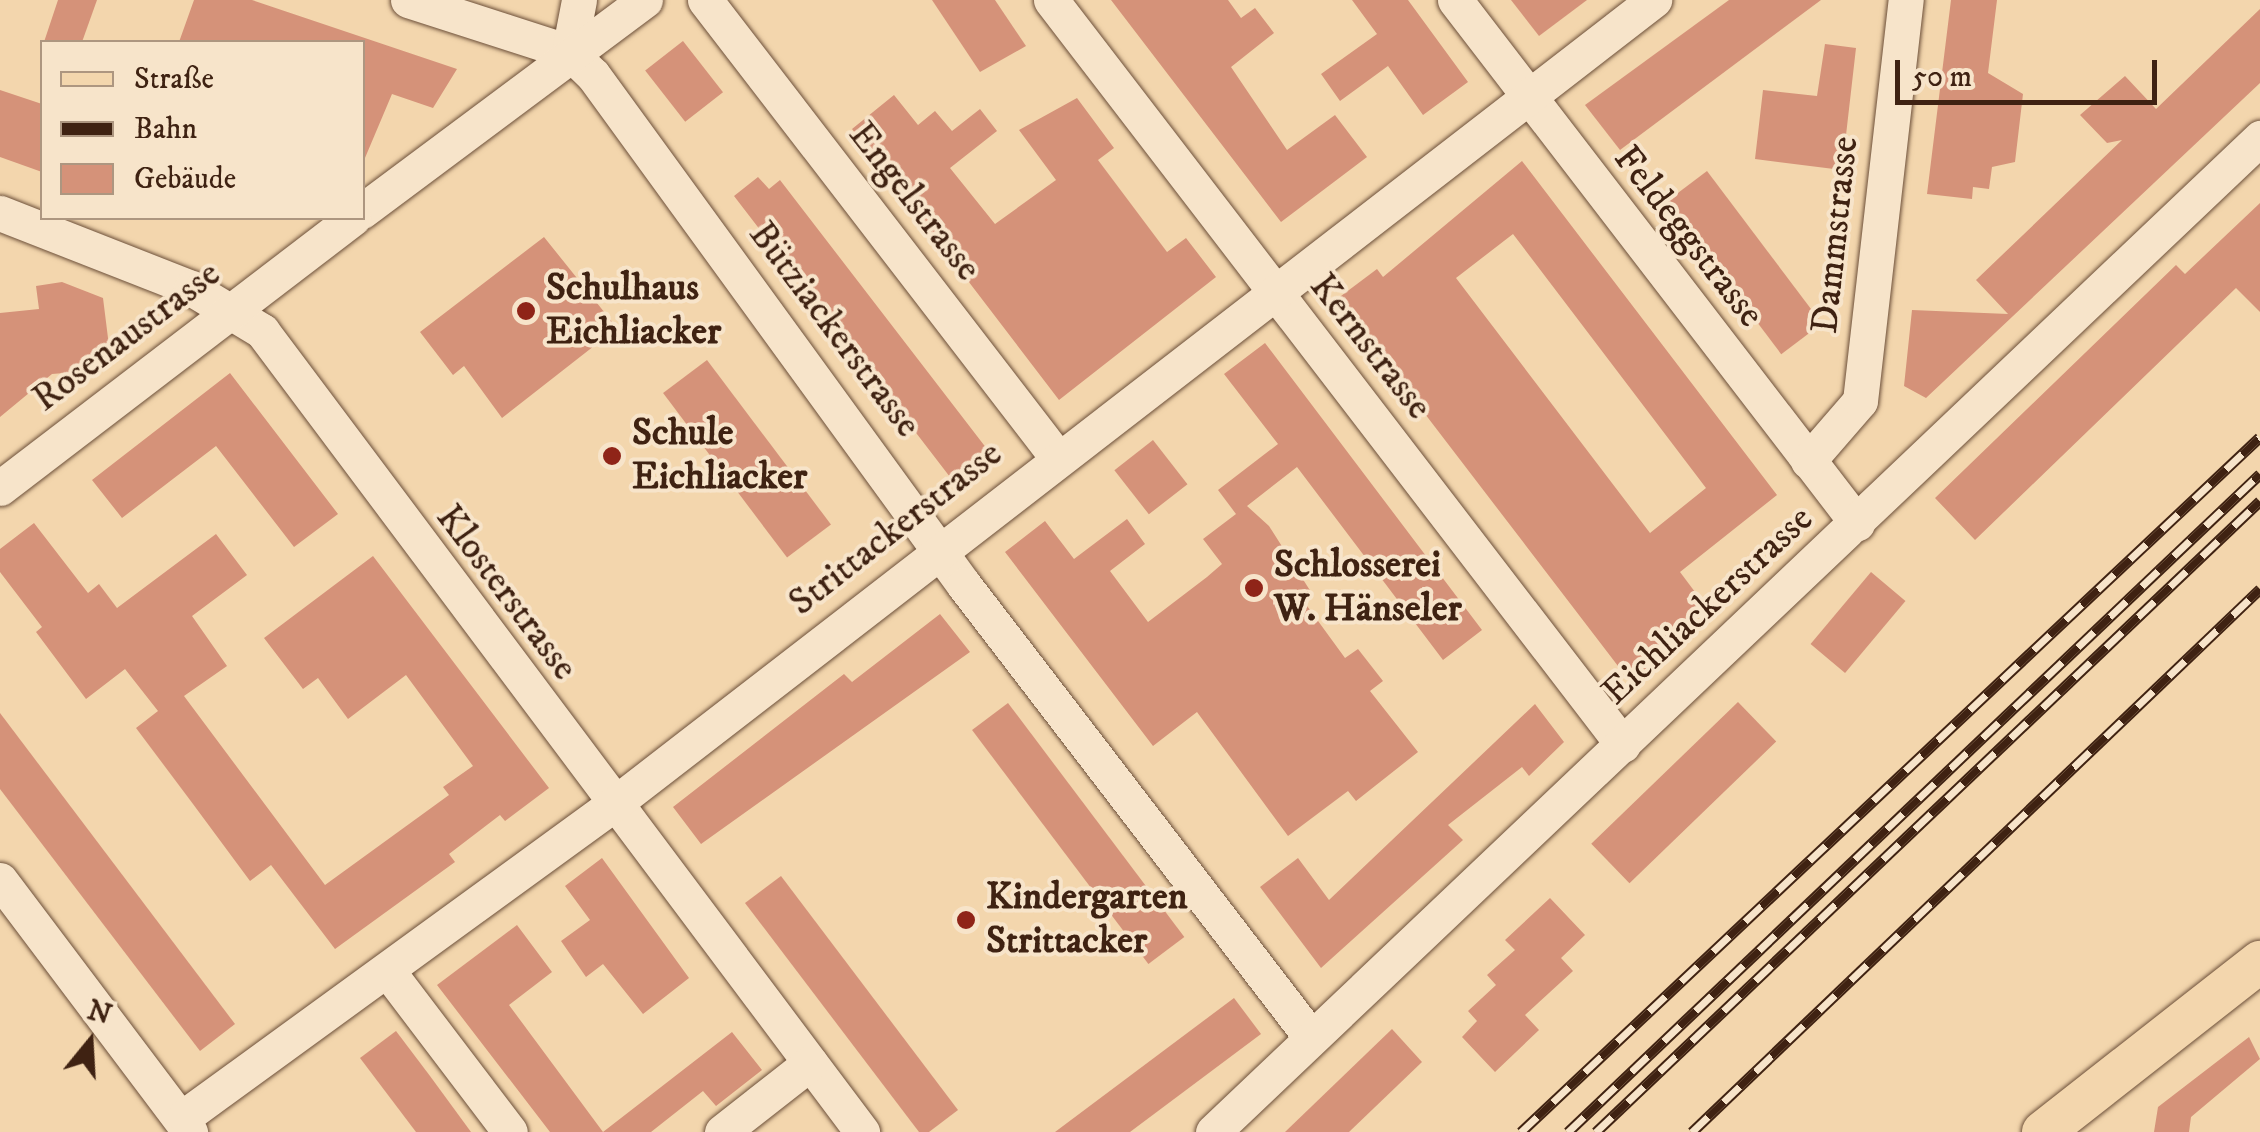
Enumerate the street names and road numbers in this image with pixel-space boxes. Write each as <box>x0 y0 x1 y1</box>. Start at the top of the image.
street label: Engelstrasse <box>838 114 990 290</box>
street label: Dammstrasse <box>1803 134 1869 336</box>
street label: Feldeggstrasse <box>1603 137 1773 337</box>
street label: Bütziackerstrasse <box>738 213 930 447</box>
street label: Rosenaustrasse <box>24 252 230 422</box>
street label: Kernstrasse <box>1299 265 1441 429</box>
street label: Strittackerstrasse <box>781 432 1011 626</box>
street label: Klosterstrasse <box>425 496 587 690</box>
street label: Eichliackerstrasse <box>1593 497 1823 715</box>

